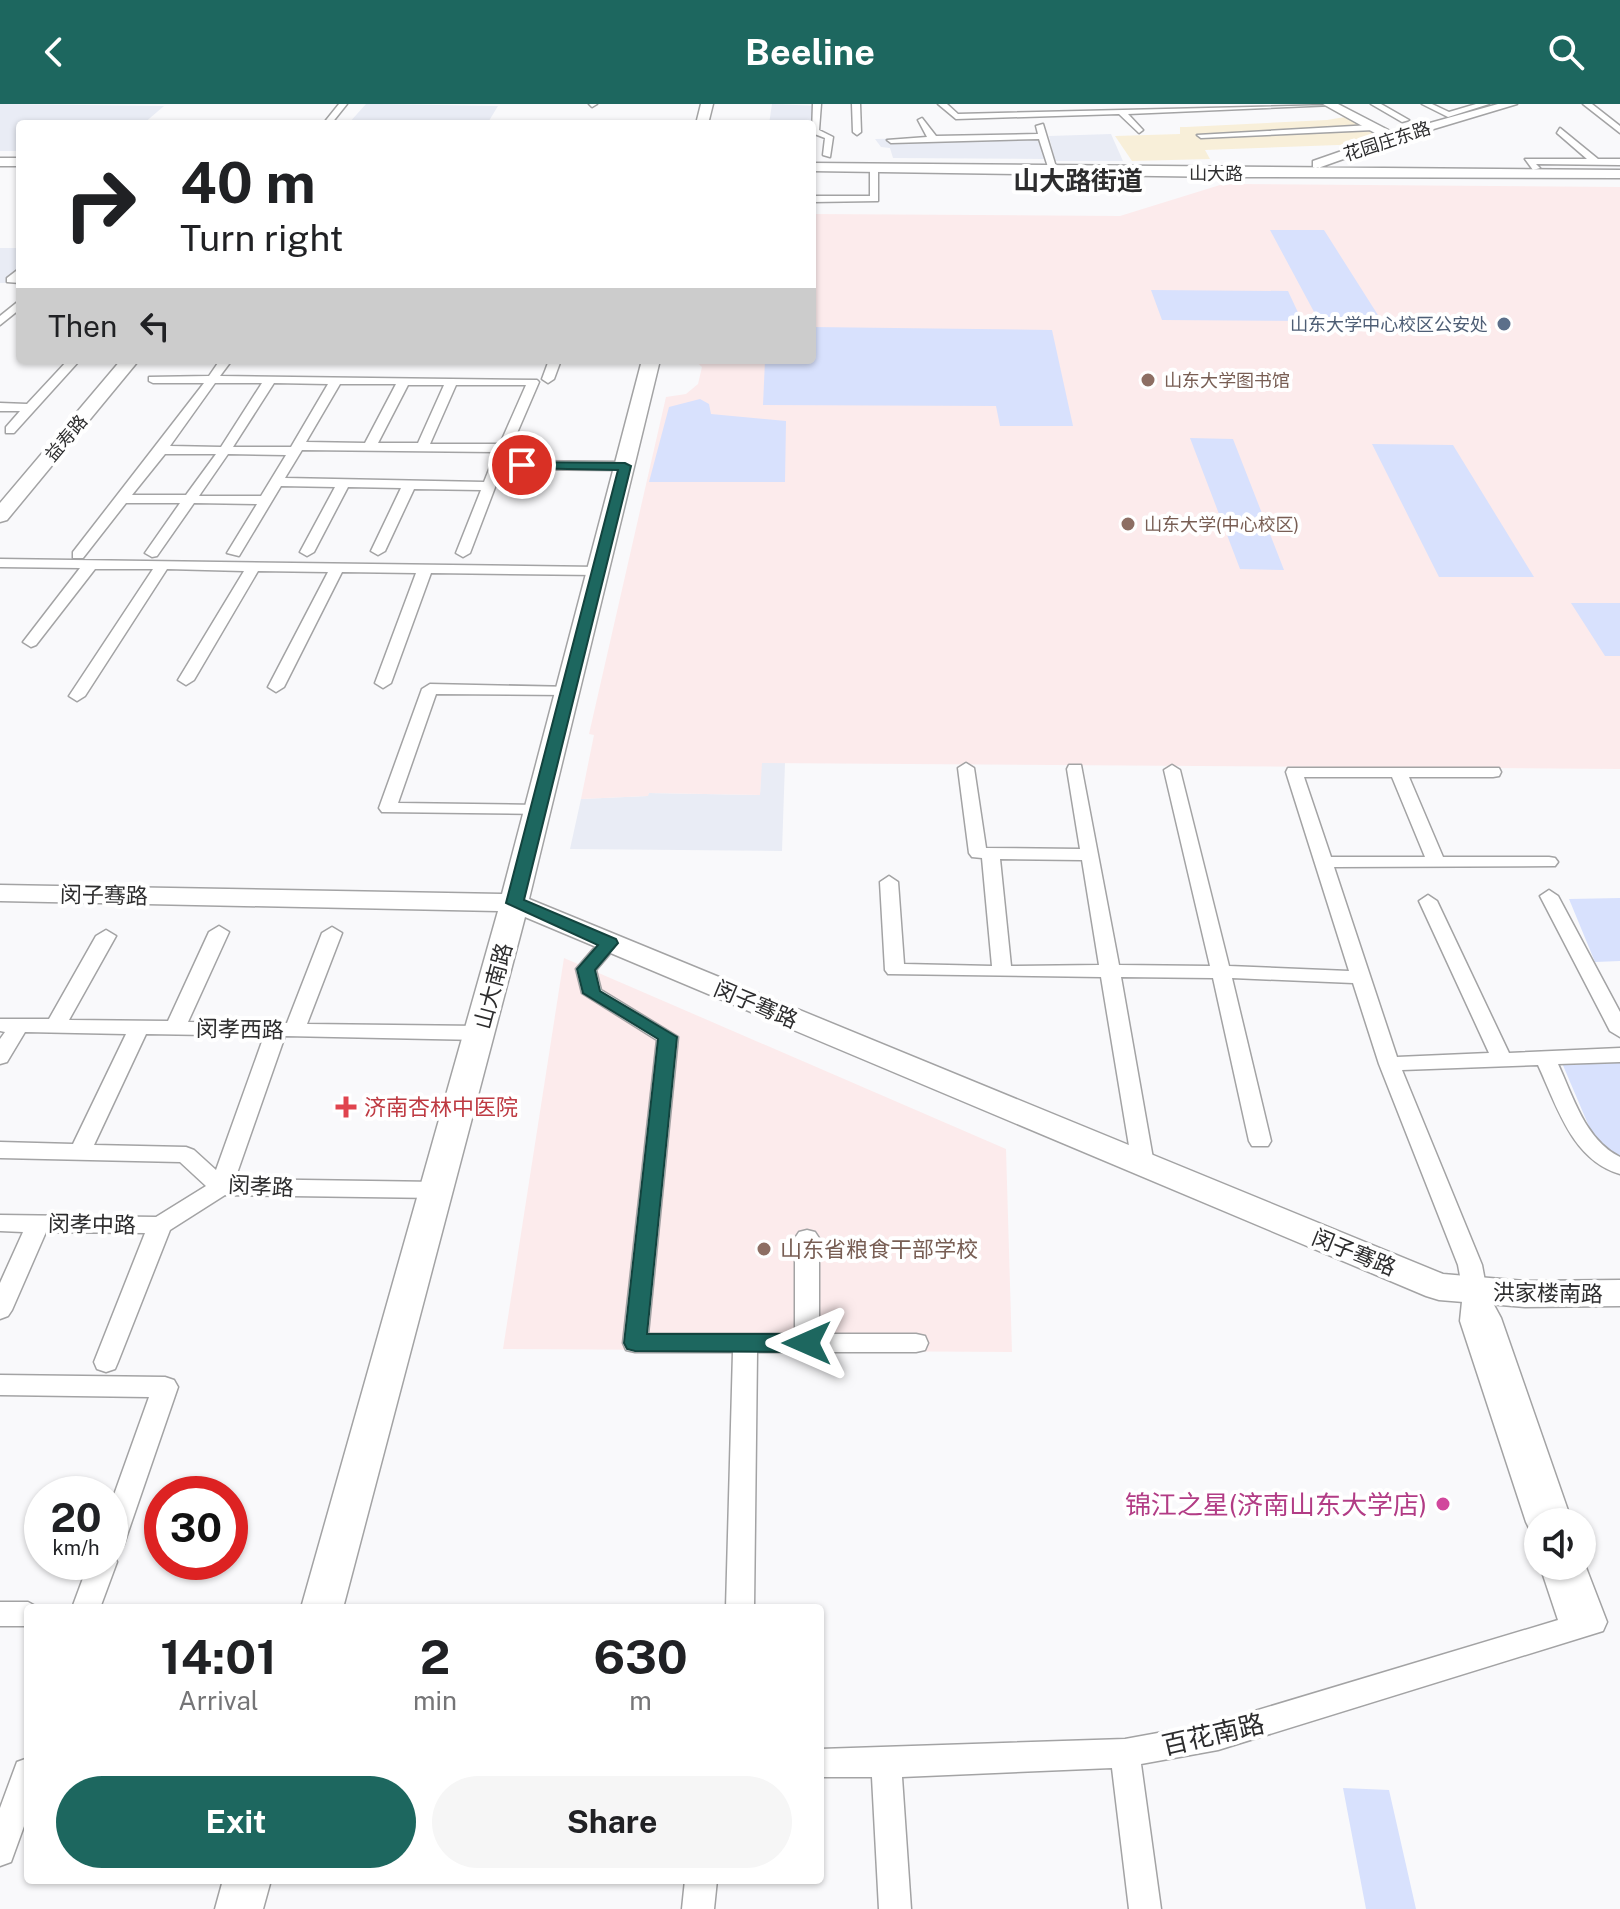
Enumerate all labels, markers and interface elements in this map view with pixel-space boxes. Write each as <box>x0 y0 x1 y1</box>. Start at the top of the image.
icon: back <box>32 30 76 74</box>
icon: search <box>1544 30 1588 74</box>
text: Beeline <box>745 31 875 73</box>
street label: 花园庄东路 <box>1341 117 1433 165</box>
text: 40 m <box>180 150 316 216</box>
icon: right <box>48 152 152 256</box>
street label: 山大路 <box>1189 163 1243 184</box>
district label: 山大路街道 <box>1013 165 1143 196</box>
text: Turn right <box>180 217 343 259</box>
icon: left <box>133 304 177 348</box>
text: Then <box>48 308 117 344</box>
place label: 山东大学中心校区公安处 <box>1290 314 1488 335</box>
marker: 山东大学中心校区公安处 <box>1495 315 1513 333</box>
place label: 山东大学图书馆 <box>1164 370 1290 391</box>
marker: 山东大学图书馆 <box>1139 371 1157 389</box>
street label: 益寿路 <box>41 411 91 465</box>
pin <box>488 431 556 499</box>
icon: arrive <box>500 443 544 487</box>
place label: 山东大学(中心校区) <box>1144 514 1299 535</box>
marker: 山东大学(中心校区) <box>1119 515 1137 533</box>
street label: 闵子骞路 <box>60 881 148 909</box>
street label: 山大南路 <box>469 940 517 1032</box>
street label: 闵子骞路 <box>710 975 802 1033</box>
street label: 闵孝西路 <box>196 1015 284 1043</box>
place label: 济南杏林中医院 <box>364 1094 518 1120</box>
marker: 济南杏林中医院 <box>335 1096 357 1118</box>
street label: 闵孝路 <box>227 1171 295 1201</box>
street label: 闵孝中路 <box>48 1210 136 1238</box>
street label: 闵子骞路 <box>1308 1223 1400 1281</box>
place label: 山东省粮食干部学校 <box>780 1236 978 1262</box>
marker: 山东省粮食干部学校 <box>755 1240 773 1258</box>
street label: 洪家楼南路 <box>1493 1279 1603 1307</box>
position arrow <box>765 1301 849 1385</box>
speed limit sign: 30 <box>144 1476 248 1580</box>
place label: 锦江之星(济南山东大学店) <box>1125 1489 1427 1520</box>
text: 20 <box>50 1494 102 1541</box>
marker: 锦江之星(济南山东大学店) <box>1434 1495 1452 1513</box>
map controls <box>1524 1508 1596 1580</box>
button: sound <box>1524 1508 1596 1580</box>
text: km/h <box>52 1536 100 1560</box>
text: 14:01 <box>160 1628 277 1685</box>
text: 2 <box>420 1628 450 1685</box>
text: 630 <box>593 1628 688 1685</box>
text: Arrival <box>178 1685 259 1716</box>
text: min <box>413 1685 457 1716</box>
text: m <box>629 1685 652 1716</box>
street label: 百花南路 <box>1159 1707 1267 1761</box>
button: Exit <box>56 1776 416 1868</box>
button: Share <box>432 1776 792 1868</box>

